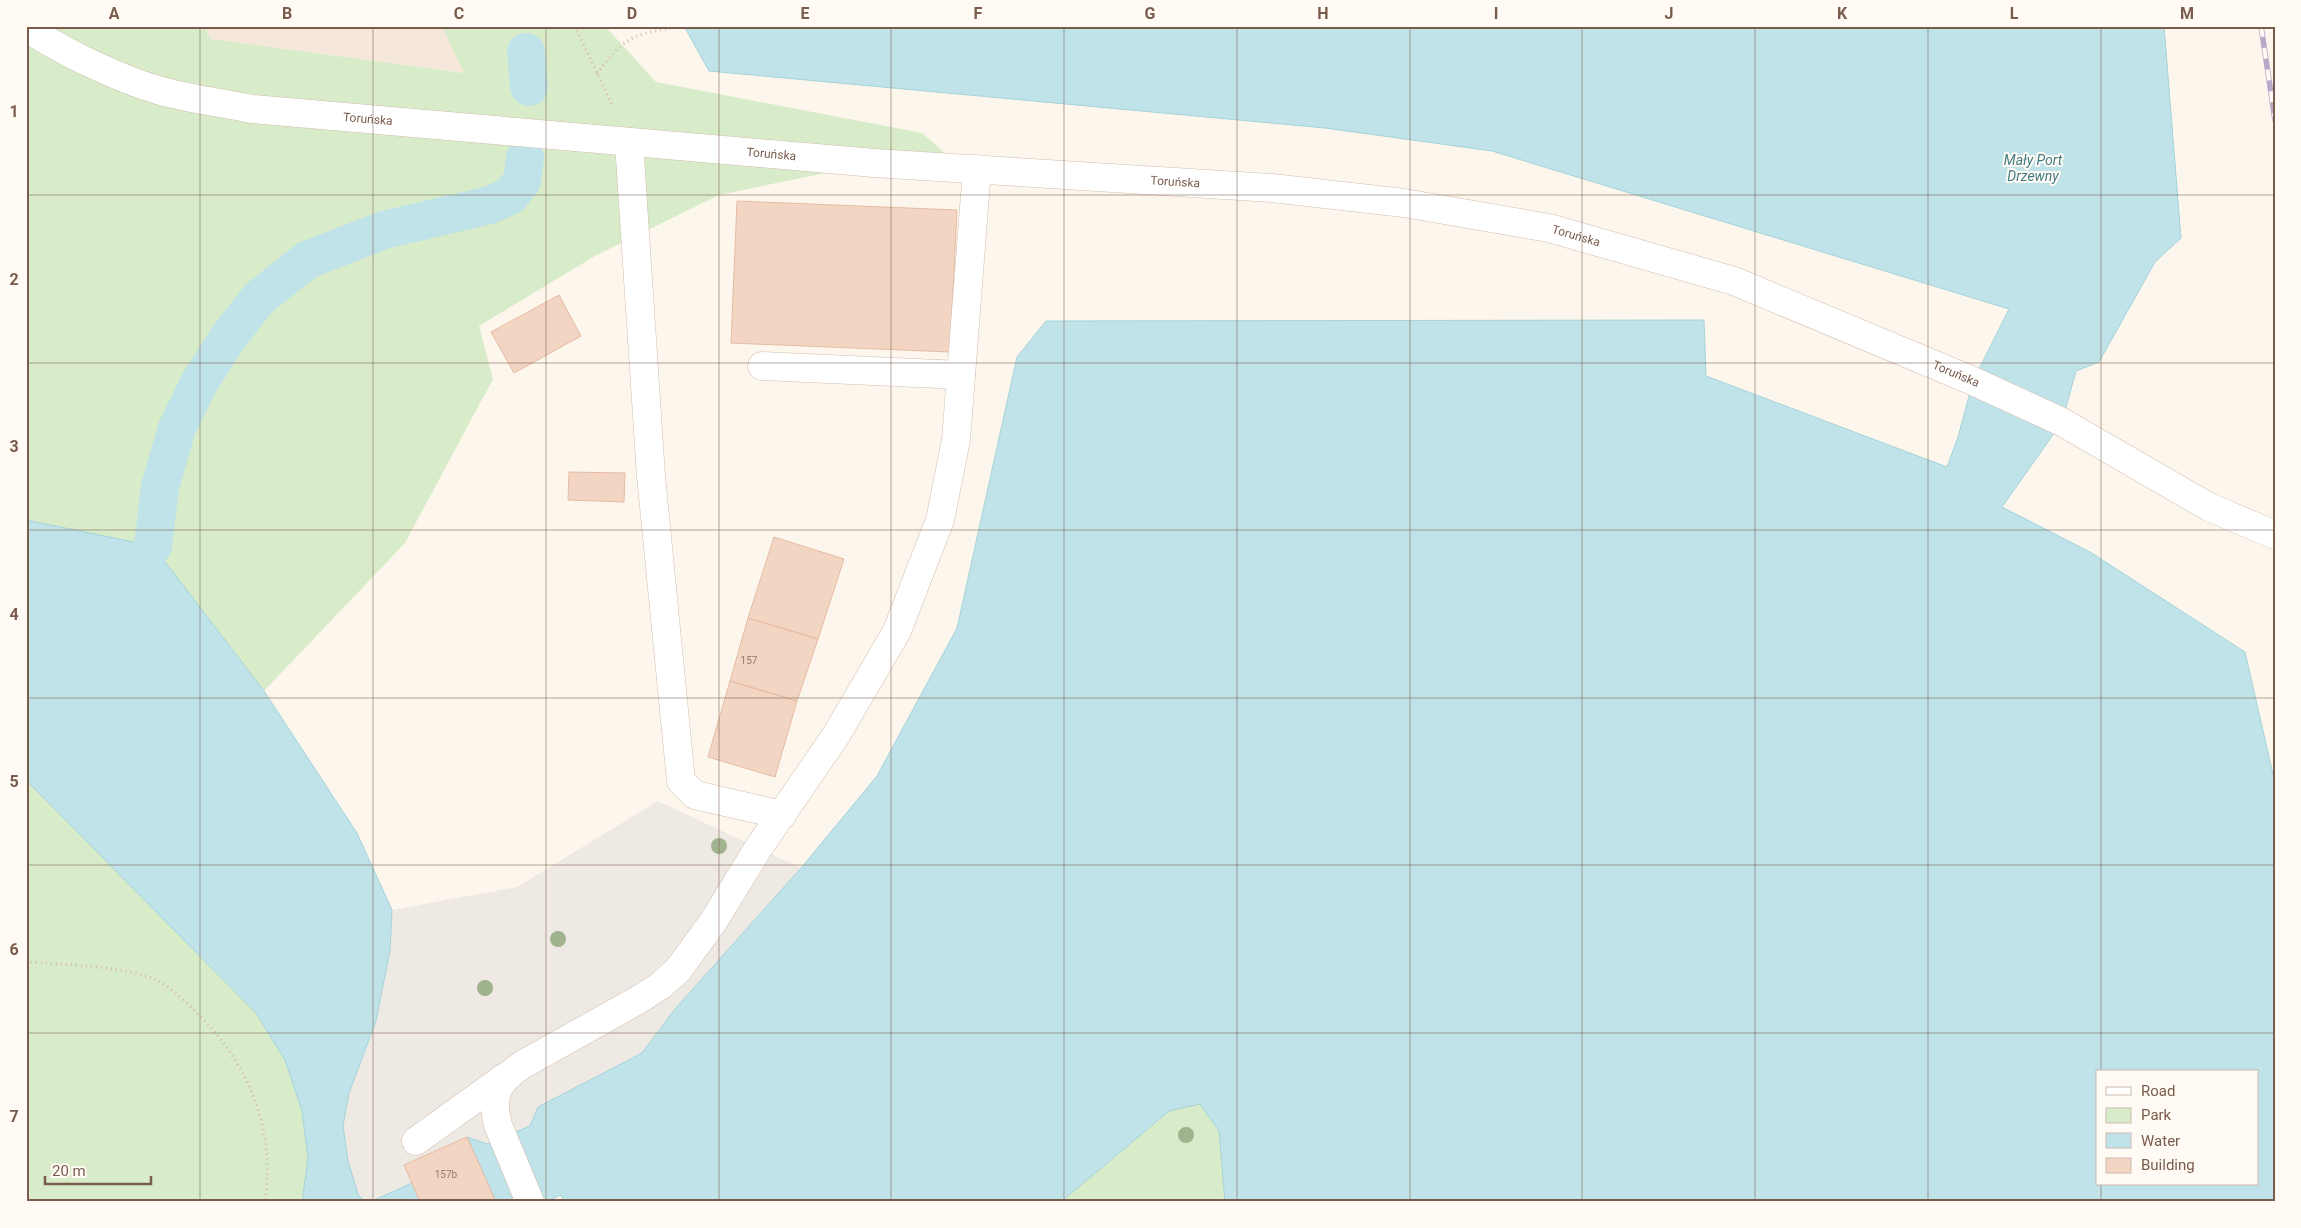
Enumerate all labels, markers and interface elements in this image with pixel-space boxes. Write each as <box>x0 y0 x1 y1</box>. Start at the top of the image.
text: A <box>109 4 120 23</box>
text: B <box>282 4 292 23</box>
text: C <box>454 4 464 23</box>
text: D <box>627 4 637 23</box>
text: E <box>801 4 810 23</box>
text: F <box>974 4 983 23</box>
text: G <box>1145 4 1156 23</box>
text: H <box>1317 4 1329 23</box>
text: I <box>1494 4 1498 23</box>
text: J <box>1665 4 1673 23</box>
text: K <box>1837 4 1848 23</box>
text: L <box>2010 4 2019 23</box>
text: M <box>2180 4 2194 23</box>
text: 1 <box>9 102 19 121</box>
street label: Toruńska <box>343 110 393 128</box>
street label: Toruńska <box>746 145 797 163</box>
water label: Mały Port Drzewny <box>2004 152 2063 184</box>
street label: Toruńska <box>1150 173 1201 190</box>
street label: Toruńska <box>1550 222 1602 249</box>
text: 2 <box>9 270 19 289</box>
street label: Toruńska <box>1931 358 1982 390</box>
text: 3 <box>9 437 19 456</box>
text: 4 <box>9 605 19 624</box>
house number: 157 <box>741 655 758 666</box>
text: 5 <box>9 772 19 791</box>
text: 6 <box>9 940 19 959</box>
legend <box>2096 1070 2258 1186</box>
text: Road <box>2141 1082 2175 1100</box>
text: Park <box>2141 1106 2172 1124</box>
text: 7 <box>9 1107 19 1126</box>
text: Water <box>2141 1132 2180 1150</box>
scale bar <box>45 1153 151 1185</box>
text: Building <box>2141 1156 2195 1174</box>
text: 20 m <box>52 1162 86 1180</box>
house number: 157b <box>435 1169 458 1180</box>

